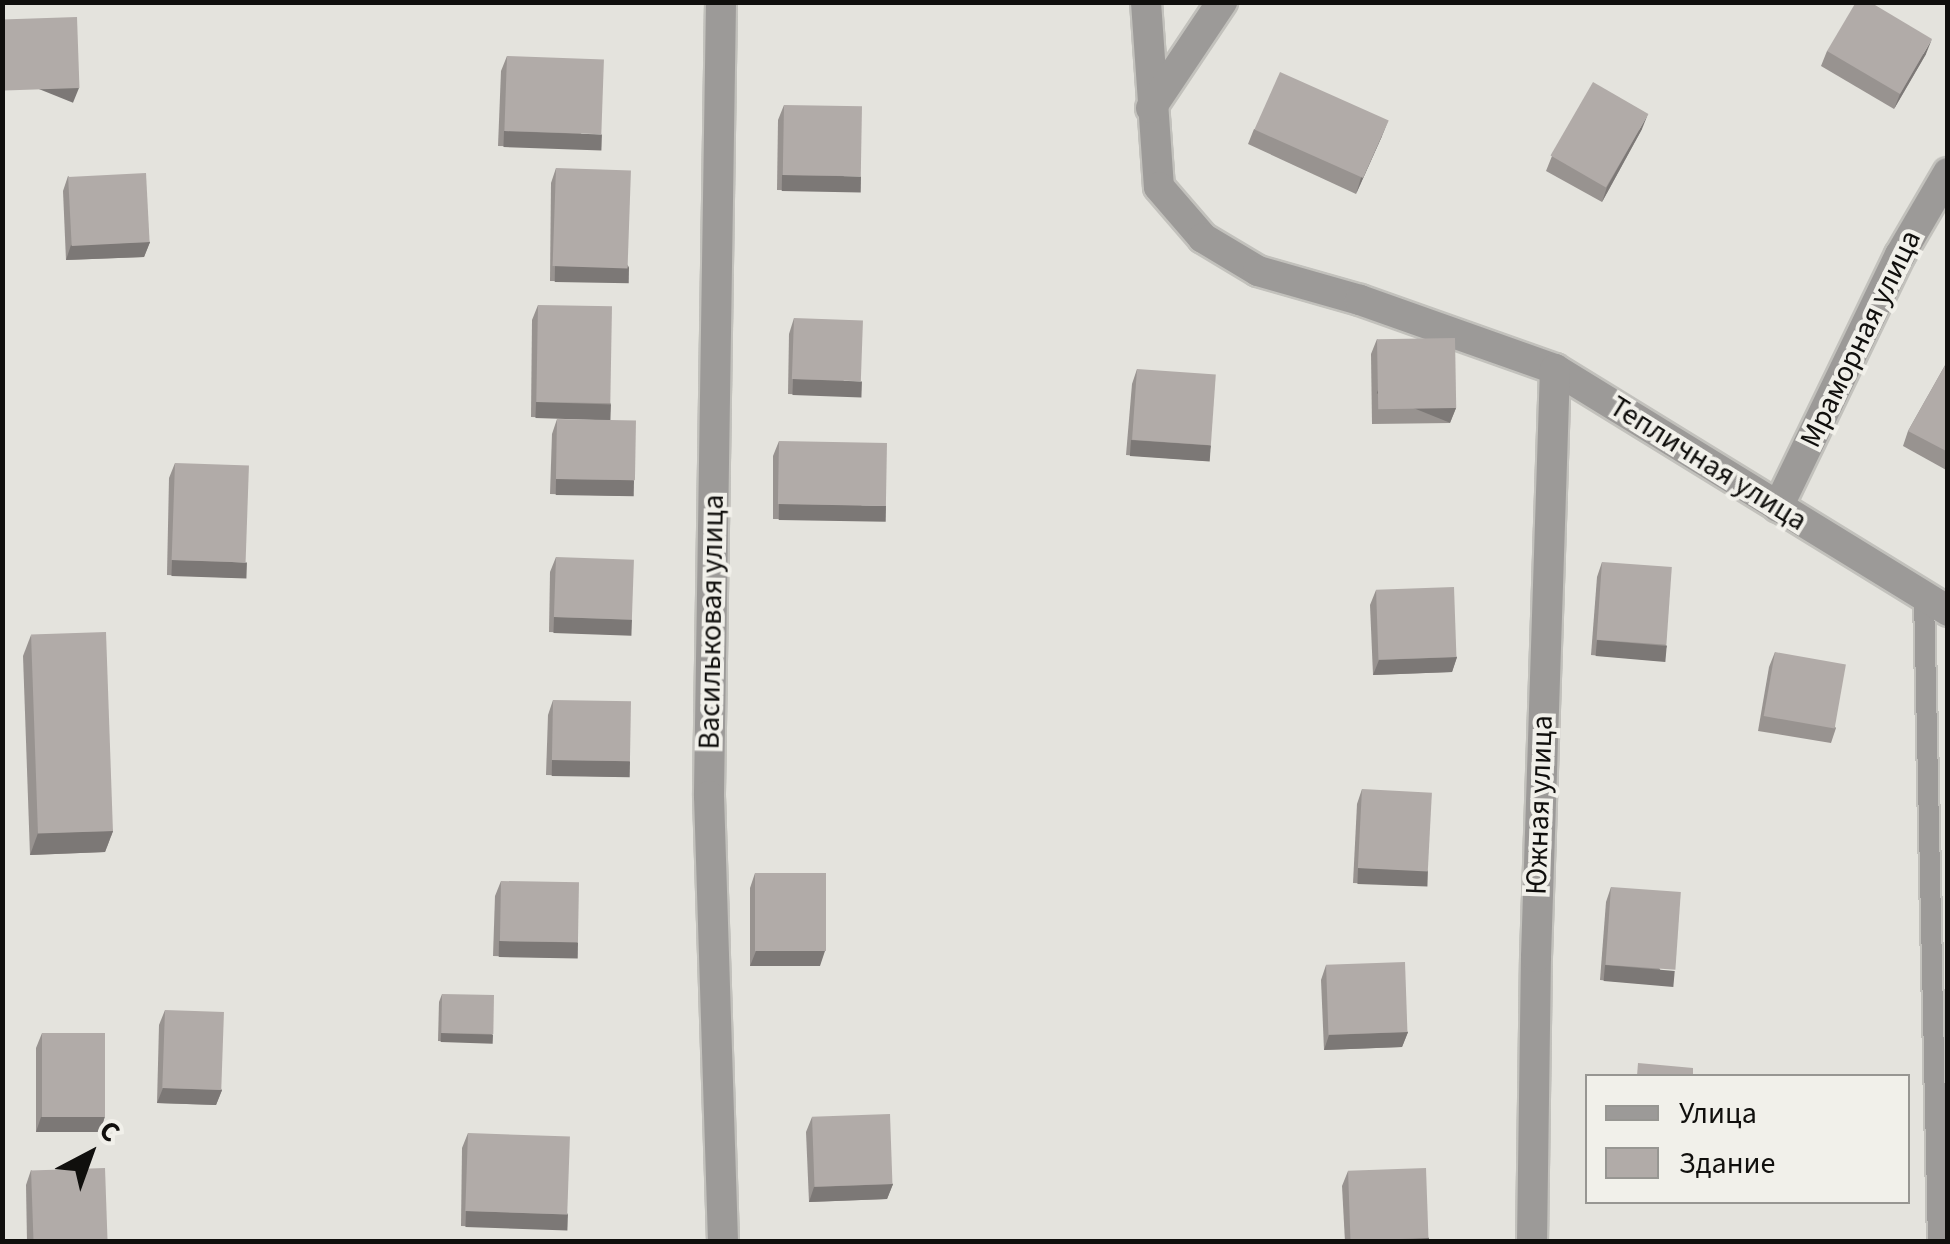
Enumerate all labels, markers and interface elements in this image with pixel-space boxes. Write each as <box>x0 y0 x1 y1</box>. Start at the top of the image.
street label: Мраморная улица <box>1793 225 1929 453</box>
street label: Тепличная улица <box>1603 389 1813 539</box>
street label: Васильковая улица <box>692 494 732 750</box>
street label: Южная улица <box>1519 715 1561 895</box>
legend <box>1585 1074 1910 1204</box>
text: Улица <box>1679 1092 1757 1135</box>
north arrow <box>40 1104 140 1204</box>
text: С <box>90 1111 129 1152</box>
text: Здание <box>1679 1142 1775 1185</box>

